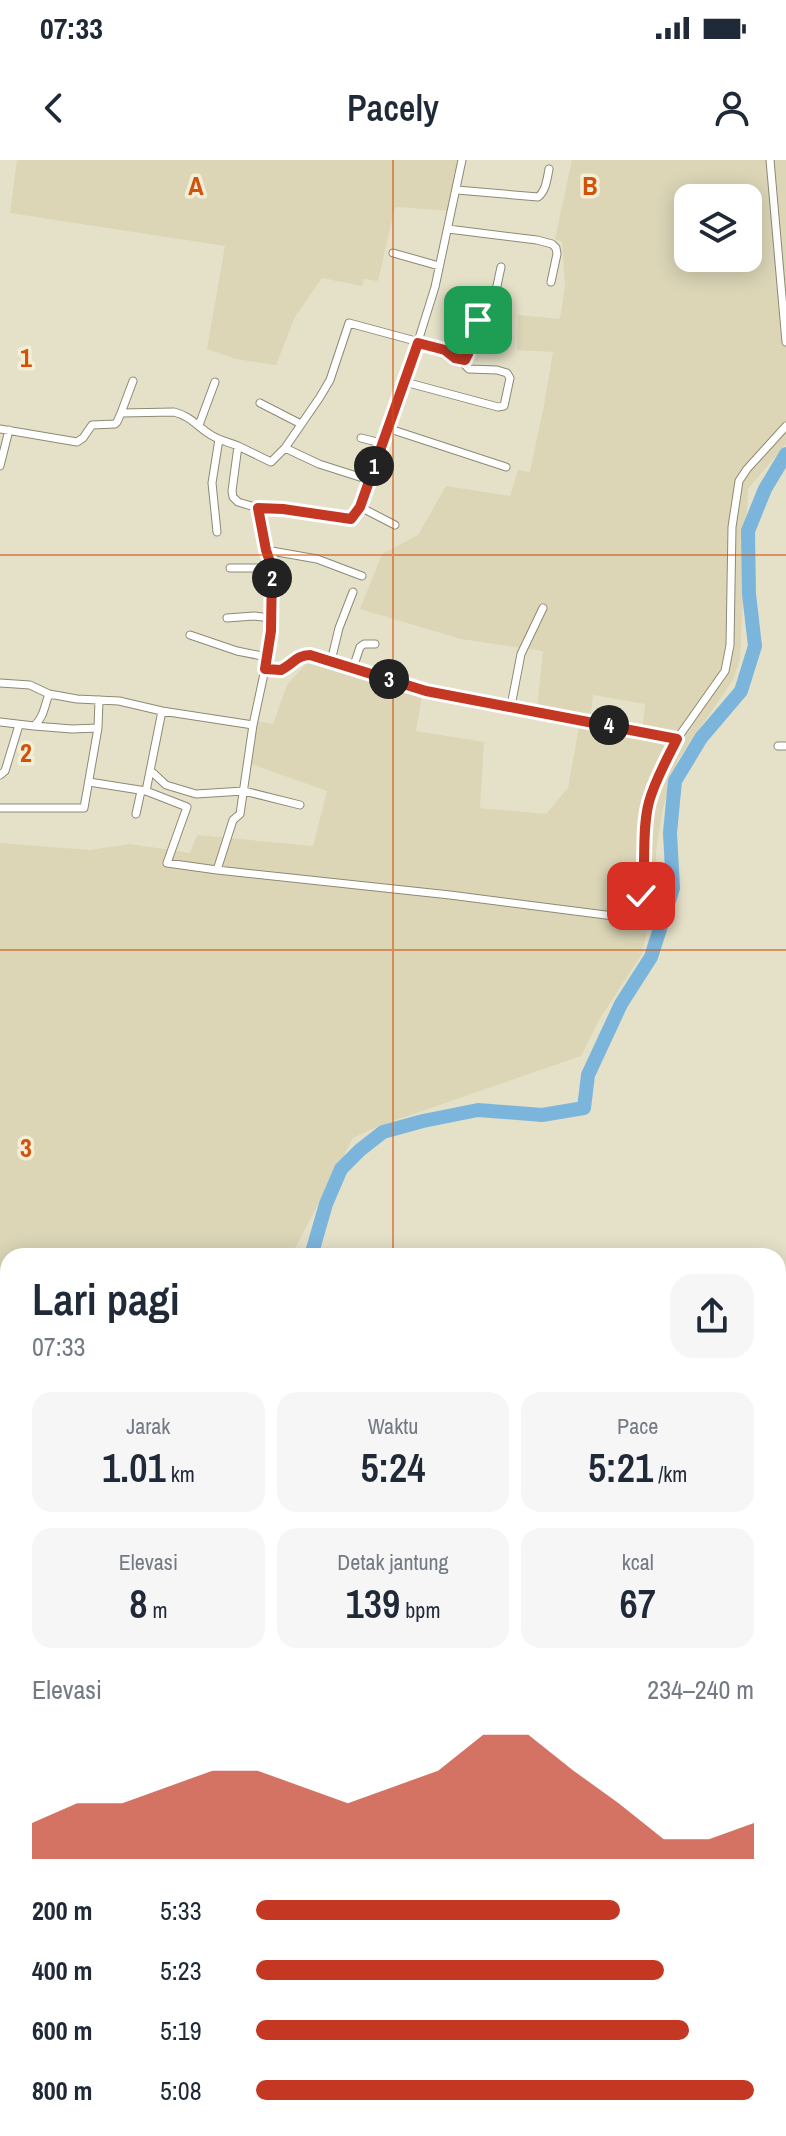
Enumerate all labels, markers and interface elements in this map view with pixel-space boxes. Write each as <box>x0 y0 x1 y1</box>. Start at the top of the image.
text: 07:33 <box>40 8 103 48</box>
text: Pacely <box>347 84 439 132</box>
icon: back <box>32 86 76 130</box>
icon: person <box>710 86 754 130</box>
text: A <box>188 168 204 203</box>
text: B <box>582 168 598 203</box>
map controls <box>674 184 762 272</box>
button: layers <box>674 184 762 272</box>
pin <box>444 286 512 354</box>
icon: arrive <box>456 298 500 342</box>
text: 1 <box>20 340 32 375</box>
pin: 1 <box>354 446 394 486</box>
text: 1 <box>369 451 379 481</box>
pin: 2 <box>252 558 292 598</box>
text: 2 <box>267 563 277 593</box>
pin: 3 <box>369 659 409 699</box>
text: 3 <box>384 664 394 694</box>
pin: 4 <box>589 705 629 745</box>
text: 4 <box>604 710 614 740</box>
text: 2 <box>20 735 32 770</box>
pin <box>607 862 675 930</box>
icon: check <box>619 874 663 918</box>
text: 3 <box>20 1130 32 1165</box>
text: Lari pagi <box>32 1269 180 1329</box>
button: share <box>670 1274 754 1358</box>
text: 07:33 <box>32 1329 85 1364</box>
text: Jarak <box>126 1411 170 1441</box>
text: Waktu <box>368 1411 418 1441</box>
text: Pace <box>617 1411 658 1441</box>
text: 1.01 <box>102 1441 166 1494</box>
text: 5:24 <box>360 1441 426 1494</box>
text: 5:21 <box>588 1441 653 1494</box>
text: km <box>166 1459 195 1489</box>
text: /km <box>653 1459 687 1489</box>
text: Elevasi <box>119 1547 178 1577</box>
text: Detak jantung <box>337 1547 449 1577</box>
text: kcal <box>622 1547 654 1577</box>
text: 8 <box>129 1577 147 1630</box>
text: 139 <box>346 1577 400 1630</box>
text: 67 <box>619 1577 656 1630</box>
text: m <box>147 1595 167 1625</box>
text: bpm <box>400 1595 440 1625</box>
text: Elevasi <box>32 1672 102 1707</box>
text: 234–240 m <box>647 1672 754 1707</box>
text: 200 m <box>32 1893 92 1928</box>
text: 5:33 <box>160 1893 202 1928</box>
text: 400 m <box>32 1953 92 1988</box>
text: 5:23 <box>160 1953 202 1988</box>
text: 600 m <box>32 2013 92 2048</box>
text: 5:19 <box>160 2013 202 2048</box>
text: 800 m <box>32 2073 92 2108</box>
text: 5:08 <box>160 2073 202 2108</box>

